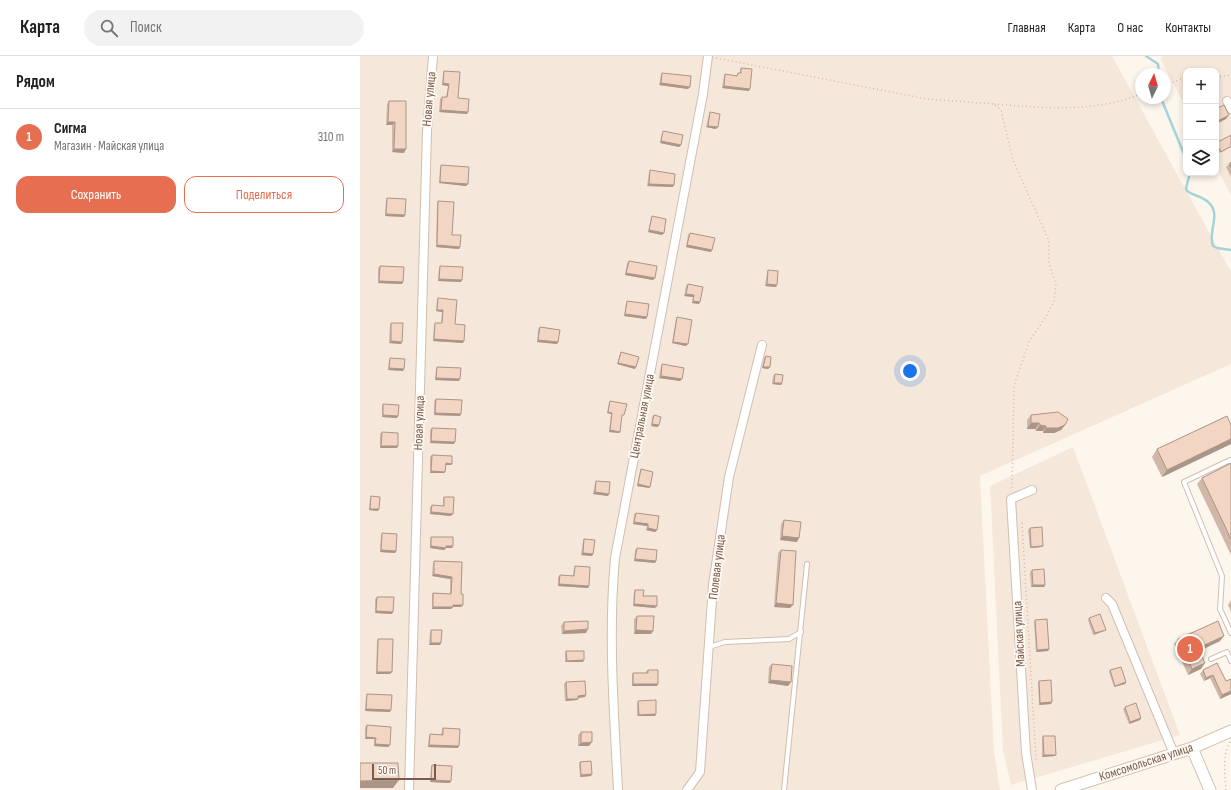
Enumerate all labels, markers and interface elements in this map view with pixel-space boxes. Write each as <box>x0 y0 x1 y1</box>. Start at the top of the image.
search box <box>84 10 364 46</box>
text: Карта <box>20 16 60 39</box>
icon: search <box>98 17 120 39</box>
text: Поиск <box>130 18 162 37</box>
text: Главная <box>1008 19 1046 36</box>
text: Карта <box>1068 19 1095 36</box>
text: О нас <box>1117 19 1143 36</box>
text: Контакты <box>1165 19 1211 36</box>
north arrow <box>1135 68 1171 104</box>
map controls <box>1183 68 1219 176</box>
button: + <box>1183 68 1219 104</box>
street label: Новая улица <box>419 71 439 127</box>
text: Рядом <box>16 72 55 92</box>
button: − <box>1183 104 1219 140</box>
text: Сигма <box>54 119 87 138</box>
text: 1 <box>26 129 32 145</box>
text: 310 m <box>318 129 344 145</box>
text: Магазин · Майская улица <box>54 138 164 154</box>
button: layers <box>1183 140 1219 176</box>
button: Сохранить <box>16 176 176 213</box>
button: Поделиться <box>184 176 344 213</box>
your location <box>900 361 920 381</box>
street label: Центральная улица <box>626 373 658 459</box>
street label: Новая улица <box>410 395 428 451</box>
street label: Полевая улица <box>705 534 729 600</box>
street label: Майская улица <box>1009 601 1029 667</box>
pin: 1 <box>1177 634 1203 664</box>
street label: Комсомольская улица <box>1097 739 1195 785</box>
scale bar <box>372 762 436 781</box>
text: 50 m <box>378 764 396 777</box>

